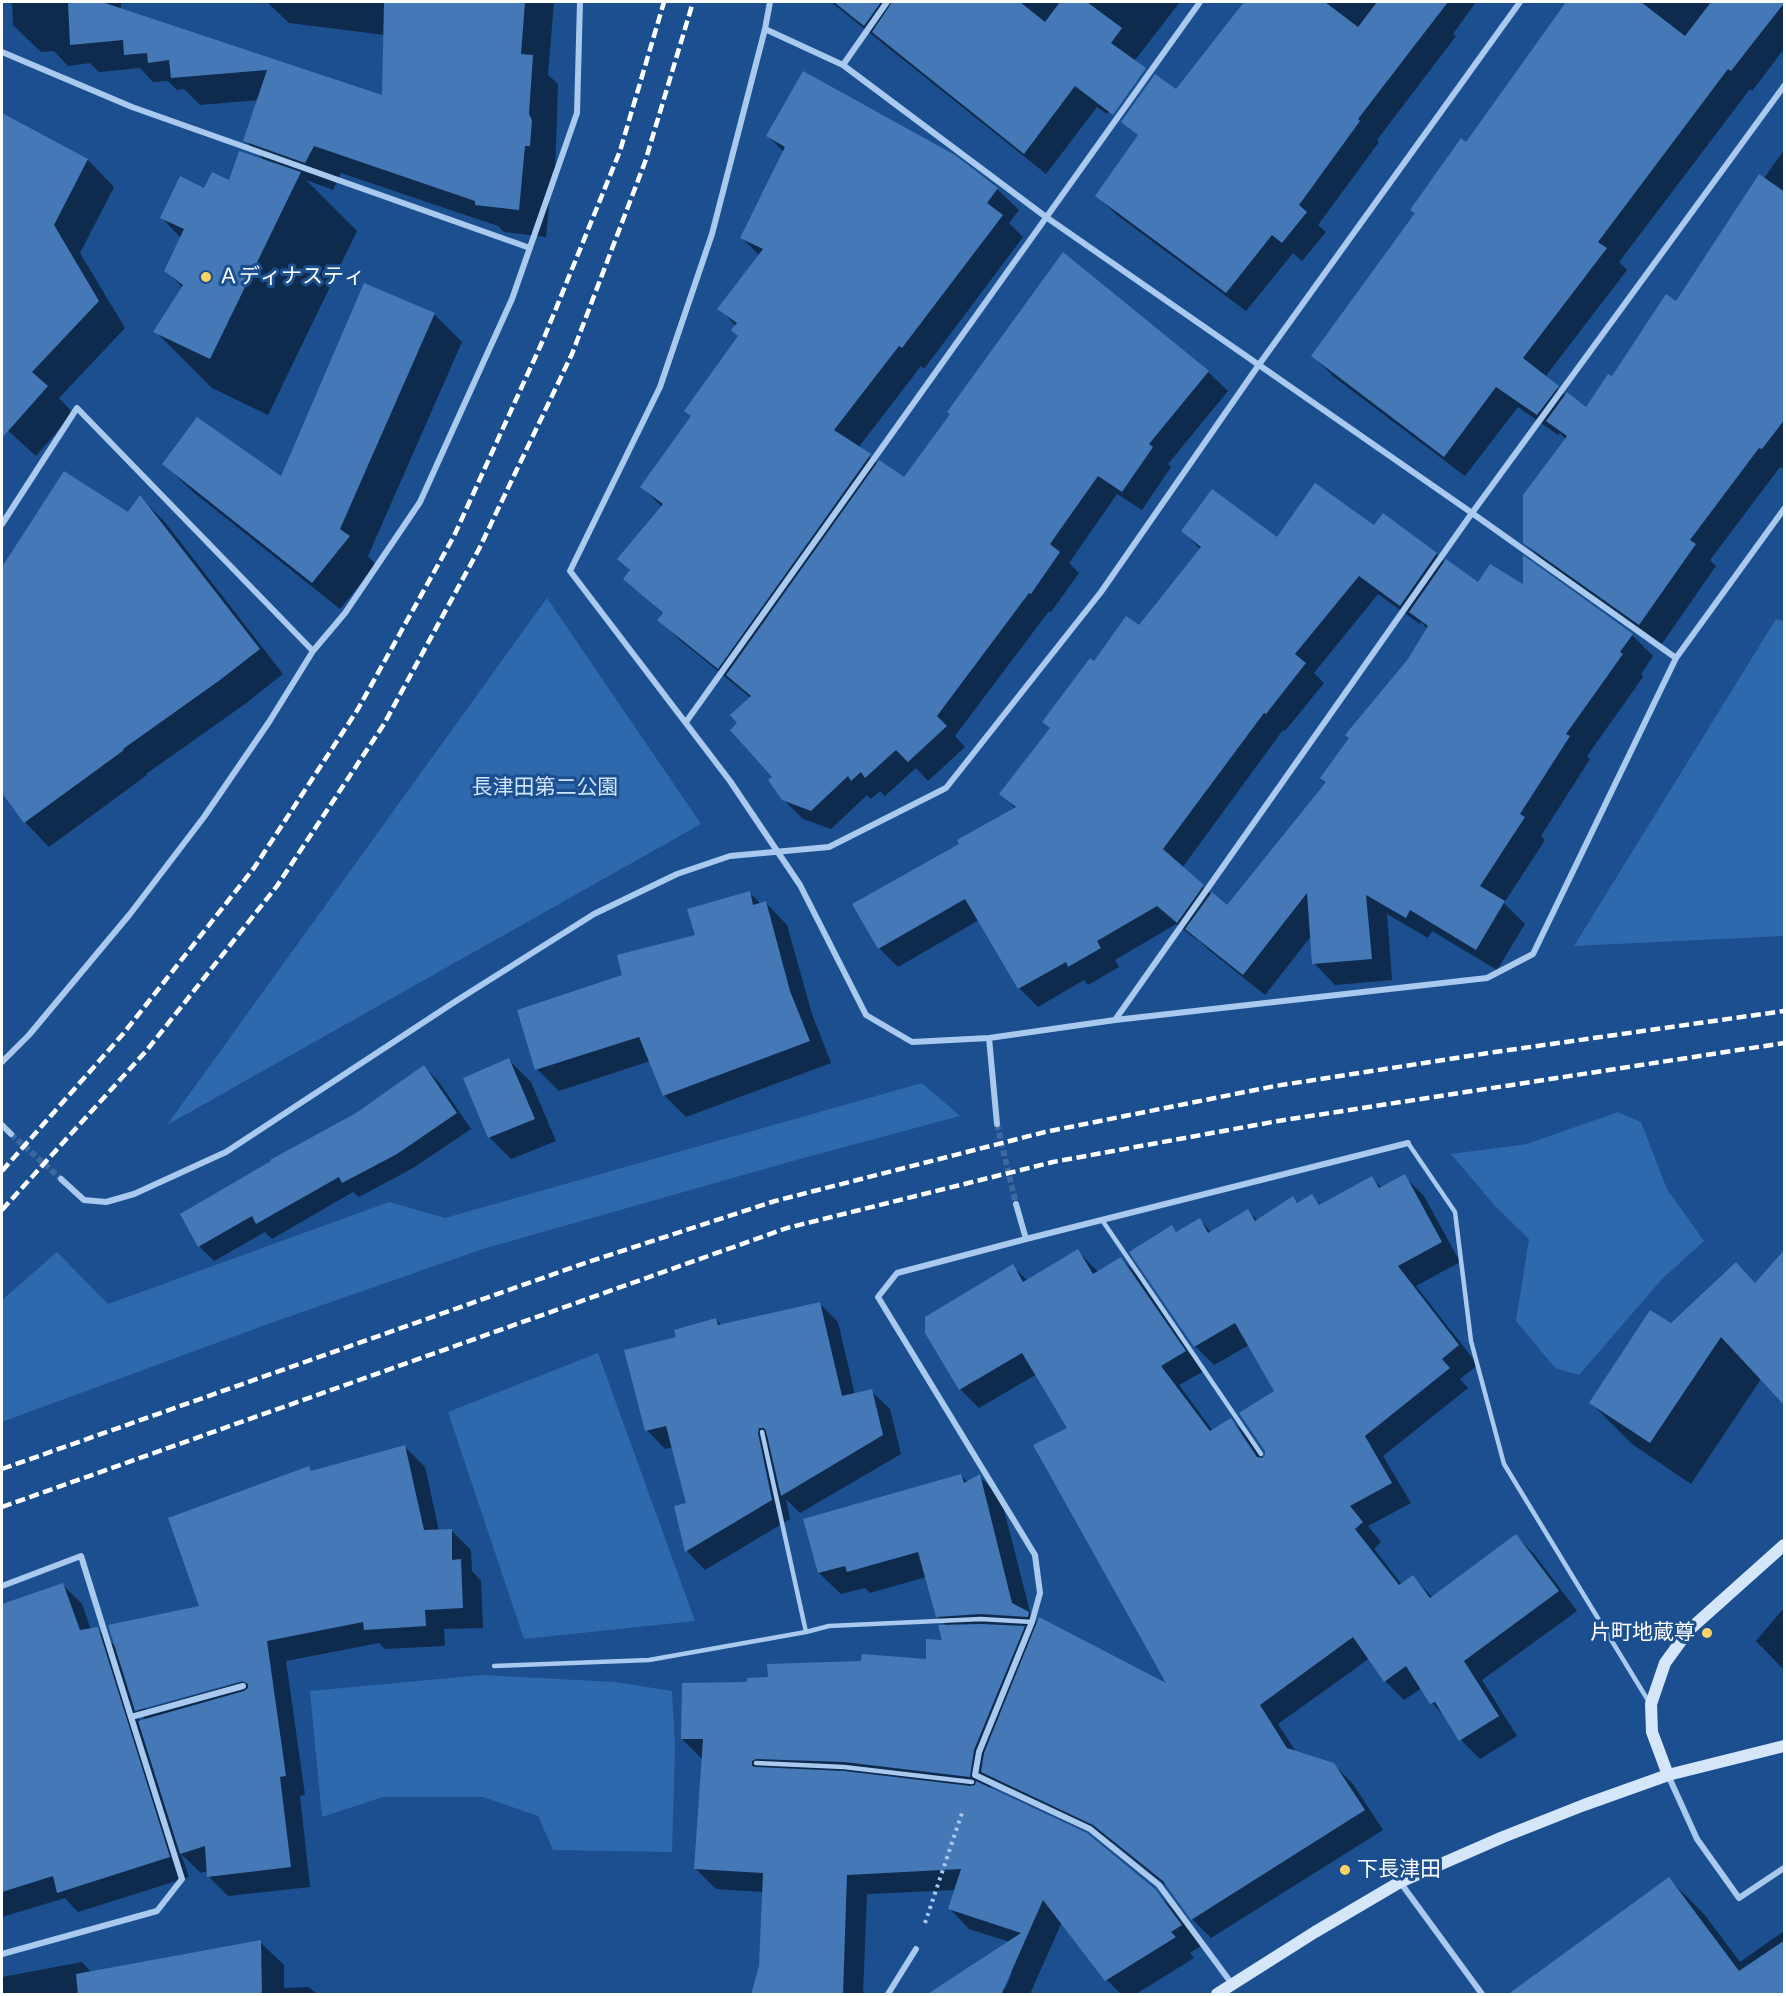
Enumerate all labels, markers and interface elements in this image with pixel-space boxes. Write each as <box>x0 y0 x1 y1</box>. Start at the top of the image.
place label: Ａディナスティ <box>218 264 365 290</box>
marker: Ａディナスティ <box>199 270 213 284</box>
park label: 長津田第二公園 <box>472 775 618 801</box>
place label: 片町地蔵尊 <box>1590 1620 1695 1646</box>
marker: 片町地蔵尊 <box>1700 1626 1714 1640</box>
place label: 下長津田 <box>1357 1857 1441 1883</box>
marker: 下長津田 <box>1338 1863 1352 1877</box>

